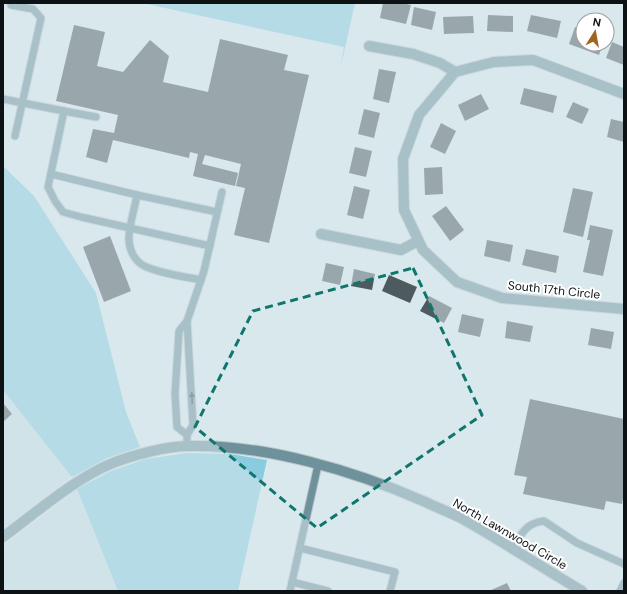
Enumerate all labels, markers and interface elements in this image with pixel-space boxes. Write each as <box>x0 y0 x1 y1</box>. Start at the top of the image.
north arrow <box>575 12 615 52</box>
text: N <box>592 15 602 30</box>
street label: South 17th Circle <box>507 277 601 303</box>
one-way arrow <box>189 391 195 404</box>
street label: North Lawnwood Circle <box>450 495 570 573</box>

